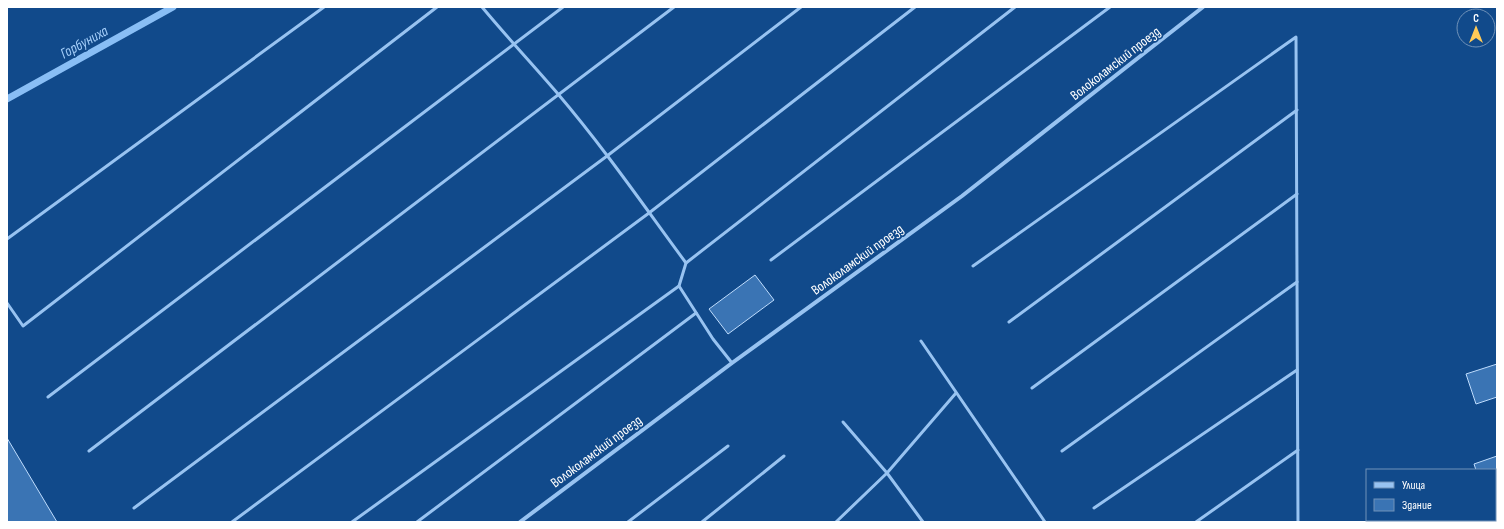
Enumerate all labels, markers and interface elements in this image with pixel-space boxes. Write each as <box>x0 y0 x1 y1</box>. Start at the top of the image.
north arrow <box>1456 8 1496 48</box>
text: С <box>1473 12 1479 25</box>
water label: Горбуниха <box>57 22 112 63</box>
street label: Волоколамский проезд <box>1067 23 1164 104</box>
street label: Волоколамский проезд <box>808 220 907 299</box>
street label: Волоколамский проезд <box>547 412 645 491</box>
legend <box>1366 469 1496 521</box>
text: Улица <box>1402 478 1426 493</box>
text: Здание <box>1402 498 1432 513</box>

